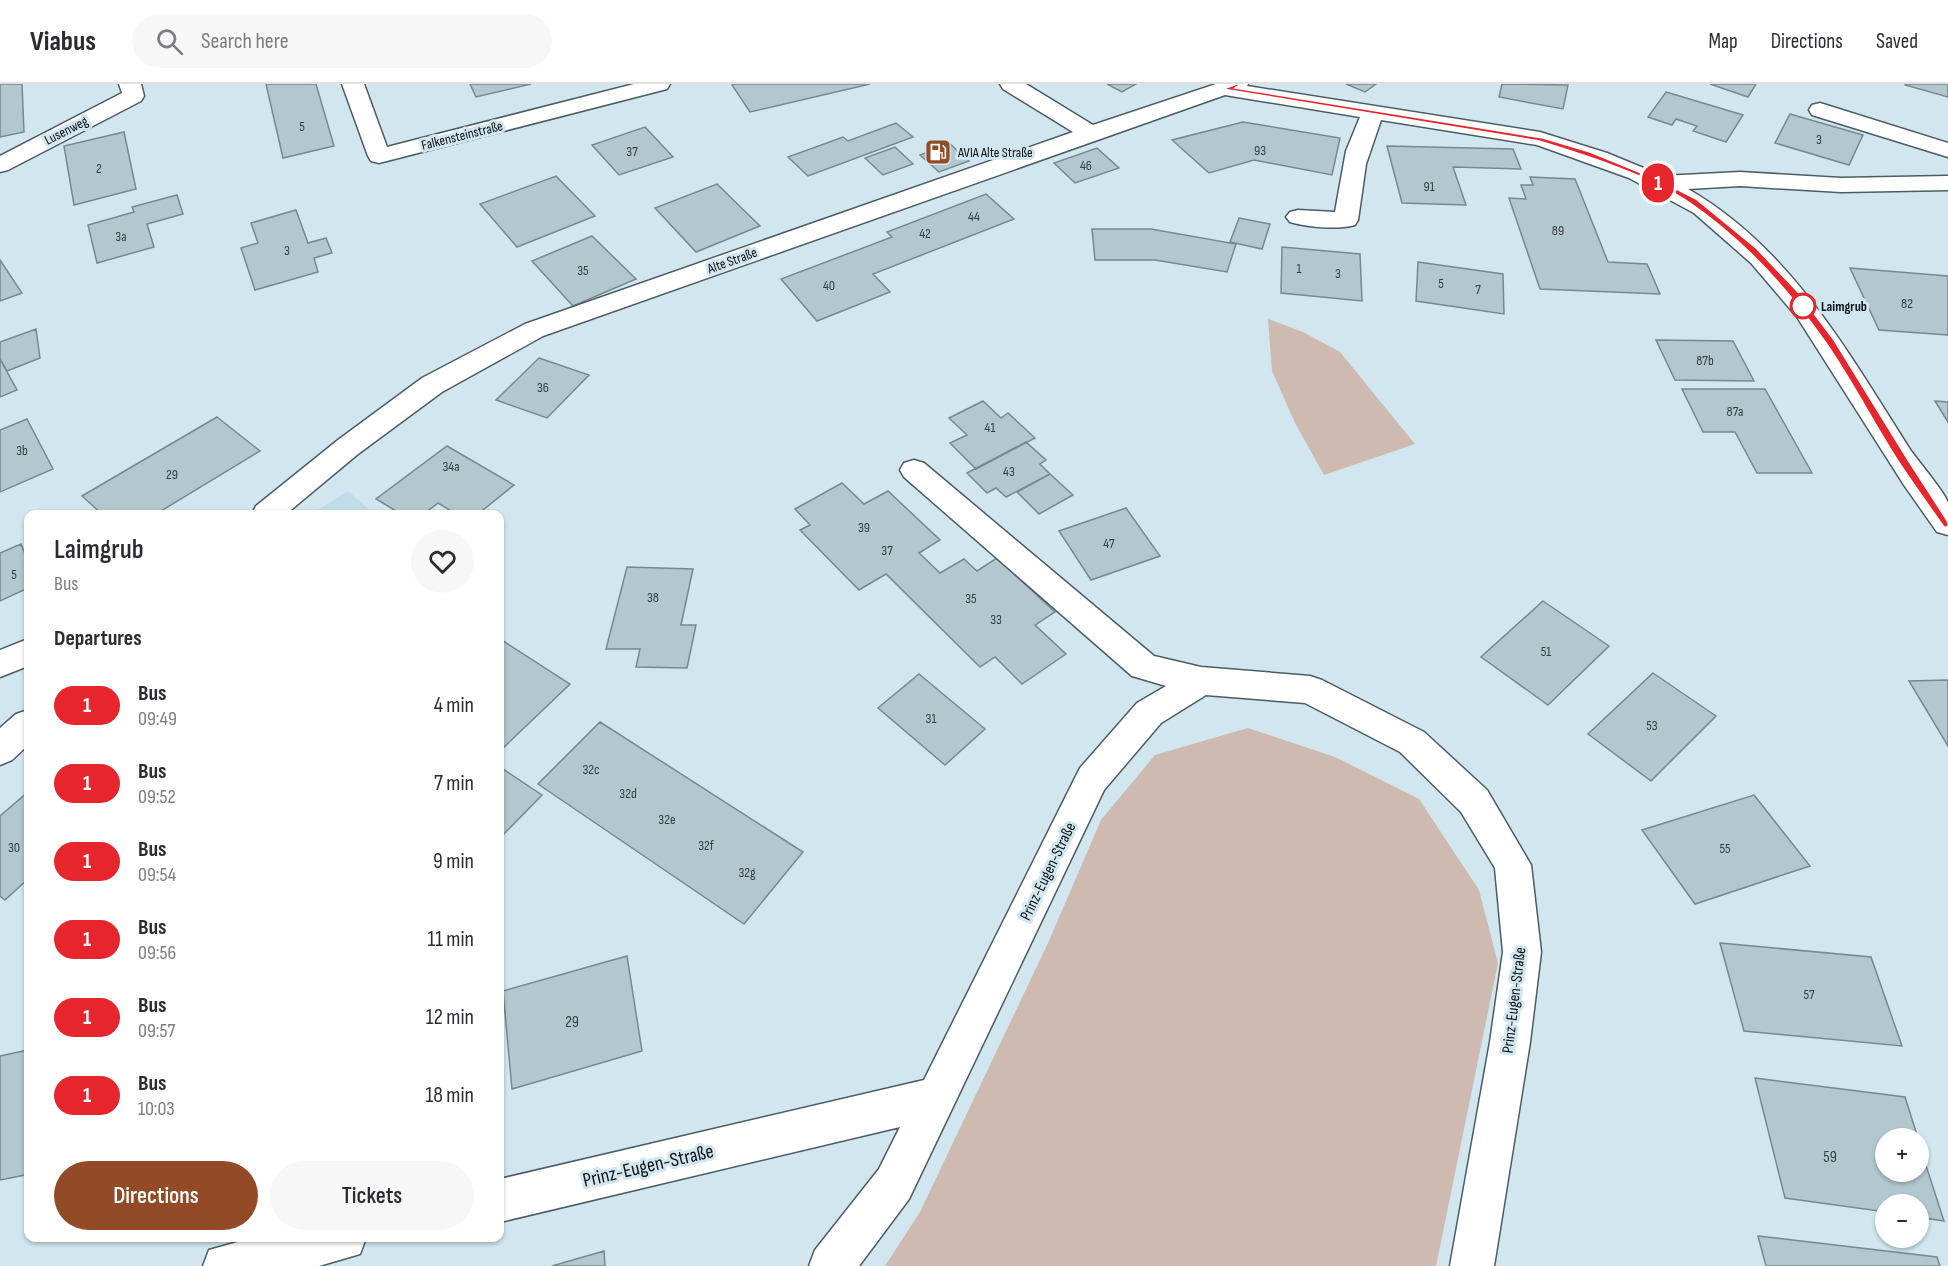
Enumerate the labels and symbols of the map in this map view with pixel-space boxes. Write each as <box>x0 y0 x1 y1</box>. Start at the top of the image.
street label: Lusenweg <box>42 112 91 149</box>
street label: Falkensteinstraße <box>420 117 505 154</box>
house number: 5 <box>299 118 305 135</box>
house number: 3 <box>1816 131 1822 148</box>
fuel station icon: AVIA Alte Straße <box>923 137 953 167</box>
house number: 93 <box>1254 142 1266 159</box>
house number: 37 <box>626 143 638 160</box>
place label: AVIA Alte Straße <box>957 144 1033 161</box>
house number: 46 <box>1080 157 1092 174</box>
house number: 2 <box>96 160 102 177</box>
line badge: 1 <box>1638 164 1678 202</box>
house number: 91 <box>1423 178 1435 195</box>
house number: 44 <box>968 208 980 225</box>
house number: 89 <box>1552 222 1564 239</box>
house number: 42 <box>919 225 931 242</box>
house number: 3a <box>115 228 127 245</box>
house number: 3 <box>284 242 290 259</box>
street label: Alte Straße <box>704 244 759 278</box>
house number: 1 <box>1297 260 1302 277</box>
house number: 35 <box>577 262 589 279</box>
house number: 3 <box>1335 265 1341 282</box>
house number: 5 <box>1438 275 1444 292</box>
house number: 40 <box>823 277 835 294</box>
house number: 7 <box>1475 281 1481 298</box>
marker: Laimgrub <box>1790 293 1816 319</box>
house number: 82 <box>1901 295 1913 312</box>
place label: Laimgrub <box>1821 298 1867 315</box>
house number: 87b <box>1696 352 1714 369</box>
house number: 36 <box>537 379 549 396</box>
house number: 87a <box>1727 403 1743 420</box>
house number: 41 <box>985 419 995 436</box>
house number: 3b <box>16 442 28 459</box>
house number: 34a <box>442 458 460 475</box>
house number: 43 <box>1003 463 1015 480</box>
house number: 29 <box>166 466 178 483</box>
house number: 39 <box>858 519 870 536</box>
house number: 47 <box>1103 535 1115 552</box>
house number: 37 <box>881 542 893 559</box>
house number: 5 <box>11 566 17 583</box>
house number: 38 <box>647 589 659 606</box>
house number: 35 <box>965 590 977 607</box>
house number: 33 <box>990 611 1002 628</box>
house number: 51 <box>1541 643 1551 660</box>
house number: 31 <box>926 710 936 727</box>
house number: 53 <box>1646 717 1658 734</box>
house number: 32c <box>582 761 600 778</box>
house number: 32d <box>619 785 637 802</box>
house number: 32e <box>658 811 676 828</box>
street label: Prinz-Eugen-Straße <box>1016 820 1080 924</box>
house number: 32f <box>698 837 715 854</box>
house number: 30 <box>8 839 20 856</box>
house number: 55 <box>1719 840 1731 857</box>
house number: 32g <box>738 864 756 881</box>
street label: Prinz-Eugen-Straße <box>1499 946 1530 1054</box>
house number: 57 <box>1803 986 1815 1003</box>
house number: 29 <box>565 1013 579 1032</box>
street label: Prinz-Eugen-Straße <box>581 1139 716 1193</box>
house number: 59 <box>1823 1148 1837 1167</box>

